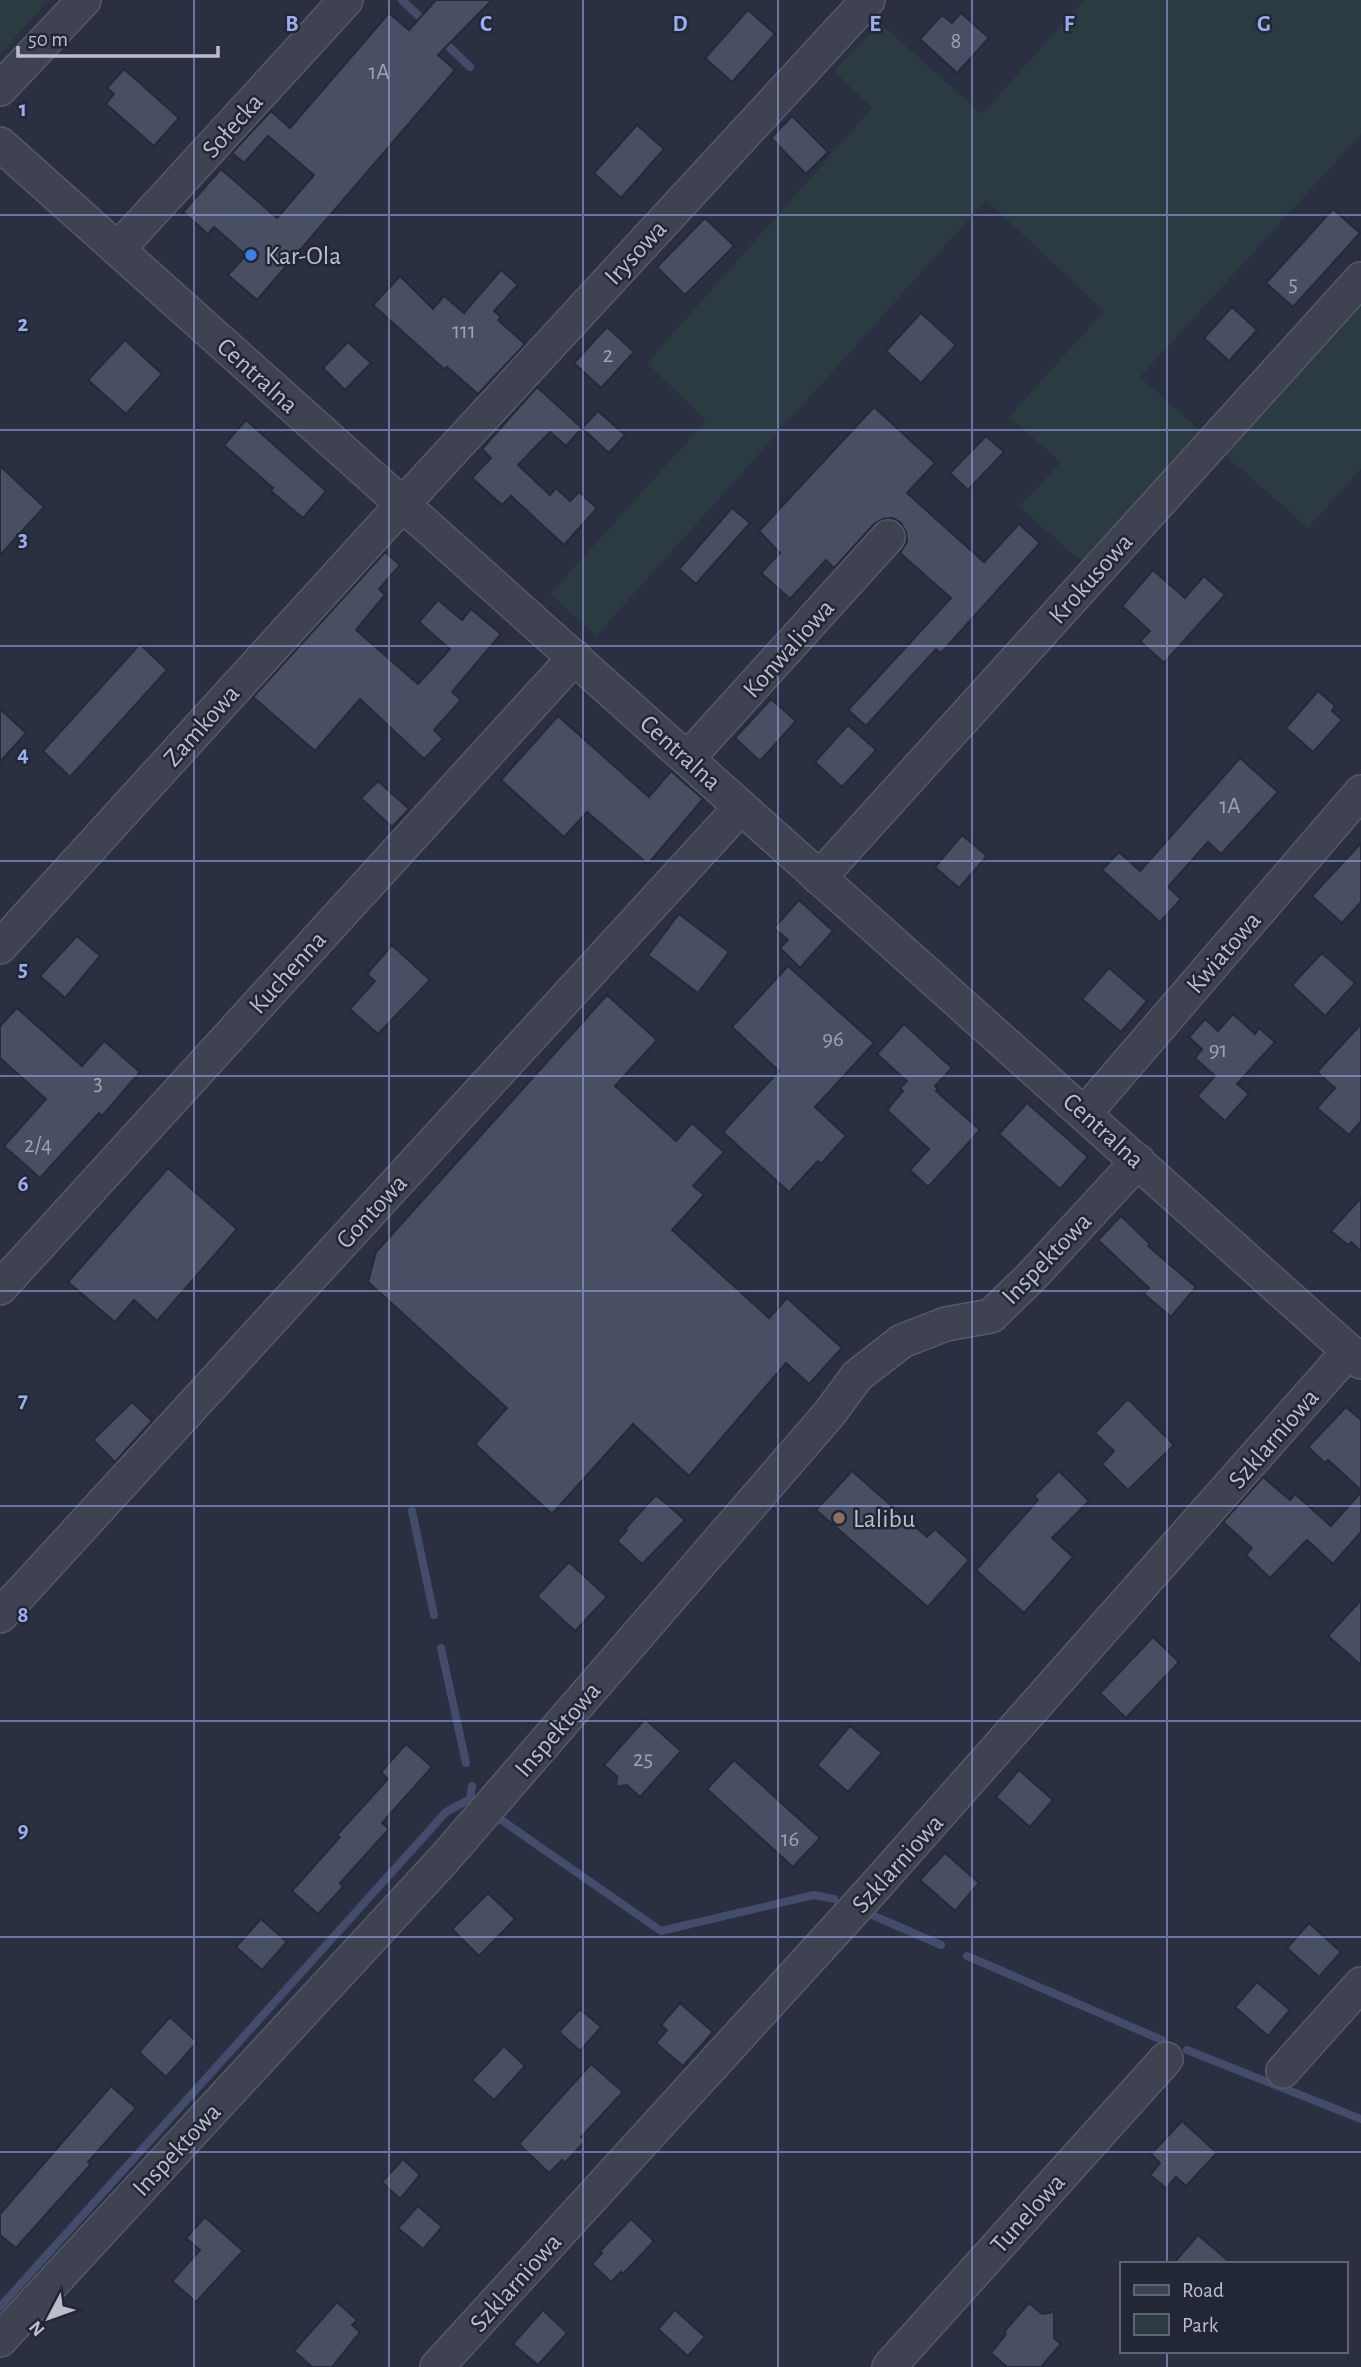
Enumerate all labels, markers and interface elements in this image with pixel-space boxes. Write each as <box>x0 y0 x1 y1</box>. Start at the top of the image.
text: B <box>285 13 299 36</box>
text: C <box>480 13 492 36</box>
text: D <box>672 13 688 36</box>
text: E <box>869 13 881 36</box>
text: F <box>1064 13 1075 36</box>
text: G <box>1257 13 1271 36</box>
scale bar <box>18 14 217 58</box>
text: 50 m <box>28 29 68 50</box>
house number: 8 <box>951 30 961 53</box>
house number: 1A <box>368 61 390 84</box>
street label: Sołecka <box>197 88 268 163</box>
text: 1 <box>19 98 27 121</box>
street label: Irysowa <box>600 215 672 290</box>
place label: Kar-Ola <box>265 243 341 269</box>
marker: Kar-Ola <box>243 247 259 263</box>
house number: 5 <box>1288 273 1298 296</box>
text: 2 <box>18 313 29 336</box>
house number: 111 <box>452 320 476 343</box>
street label: Centralna <box>212 333 303 418</box>
house number: 2 <box>603 344 613 367</box>
text: 3 <box>18 528 28 551</box>
street label: Krokusowa <box>1044 529 1138 629</box>
street label: Konwaliowa <box>738 594 839 703</box>
street label: Zamkowa <box>159 680 245 771</box>
street label: Centralna <box>635 710 726 795</box>
text: 4 <box>17 743 29 766</box>
house number: 1A <box>1219 795 1241 818</box>
street label: Kwiatowa <box>1182 907 1266 998</box>
street label: Kuchenna <box>244 926 331 1019</box>
text: 5 <box>18 958 28 981</box>
house number: 96 <box>822 1028 844 1051</box>
house number: 91 <box>1209 1039 1227 1062</box>
house number: 3 <box>93 1072 103 1095</box>
street label: Centralna <box>1058 1088 1149 1173</box>
house number: 2/4 <box>24 1134 52 1157</box>
street label: Gontowa <box>331 1170 412 1254</box>
text: 6 <box>17 1173 29 1196</box>
street label: Inspektowa <box>997 1208 1096 1310</box>
street label: Szklarniowa <box>1224 1384 1324 1493</box>
text: 7 <box>18 1389 28 1412</box>
place label: Lalibu <box>853 1506 915 1532</box>
marker: Lalibu <box>831 1510 847 1526</box>
text: 8 <box>17 1604 29 1627</box>
street label: Inspektowa <box>510 1677 606 1782</box>
house number: 25 <box>633 1748 653 1771</box>
street label: Szklarniowa <box>847 1809 948 1918</box>
text: 9 <box>17 1819 29 1842</box>
house number: 16 <box>781 1828 799 1851</box>
street label: Inspektowa <box>128 2098 226 2201</box>
street label: Tunelowa <box>986 2169 1070 2258</box>
street label: Szklarniowa <box>465 2228 566 2337</box>
legend <box>1120 2262 1347 2353</box>
text: Road <box>1182 2280 1224 2301</box>
north arrow <box>14 2283 84 2353</box>
text: Park <box>1182 2315 1219 2336</box>
text: N <box>26 2317 49 2339</box>

